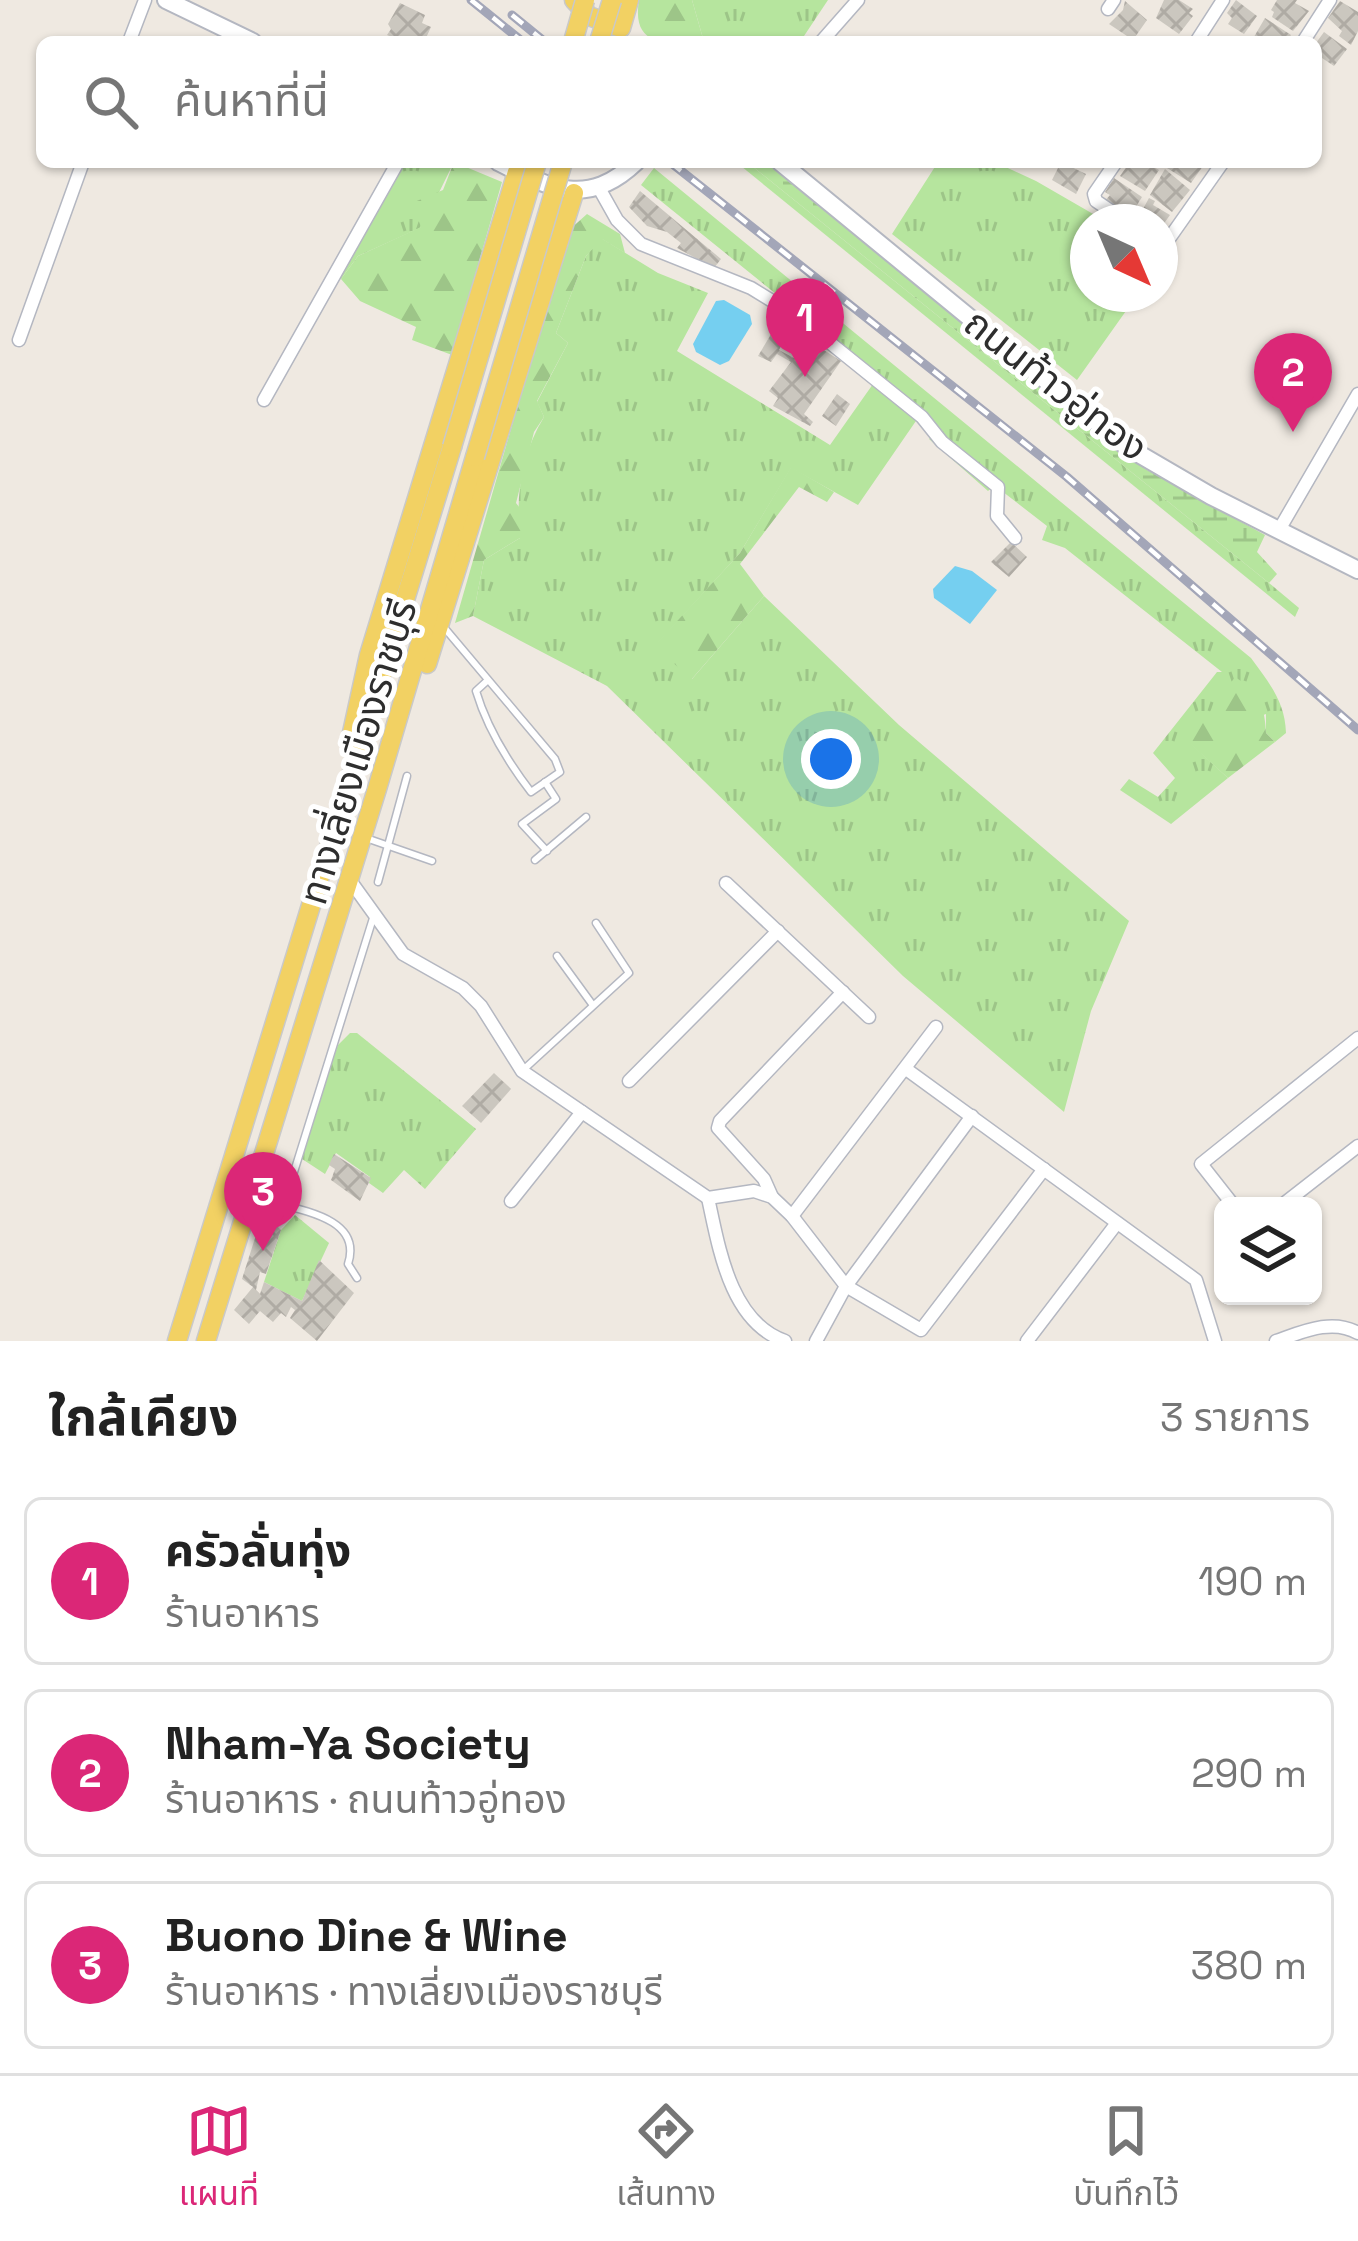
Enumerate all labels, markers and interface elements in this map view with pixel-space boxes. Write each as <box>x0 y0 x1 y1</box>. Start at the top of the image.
search box <box>36 36 1322 168</box>
icon: search <box>78 69 144 135</box>
text: ค้นหาที่นี่ <box>174 72 329 129</box>
north arrow <box>1070 204 1178 312</box>
pin: 1 <box>766 278 844 377</box>
street label: ถนนท้าวอู่ทอง <box>954 298 1158 472</box>
pin: 2 <box>1254 333 1332 432</box>
street label: ทางเลี่ยงเมืองราชบุรี <box>287 593 428 910</box>
your location <box>801 729 861 789</box>
pin: 3 <box>224 1152 302 1251</box>
map controls <box>1214 1197 1322 1305</box>
button: layers <box>1214 1197 1322 1305</box>
text: ใกล้เคียง <box>48 1385 238 1450</box>
text: 3 รายการ <box>1160 1393 1310 1442</box>
text: ครัวลั่นทุ่ง <box>165 1522 351 1579</box>
text: 1 <box>81 1557 99 1606</box>
text: 190 m <box>1198 1557 1307 1606</box>
text: ร้านอาหาร <box>165 1589 320 1638</box>
text: Nham-Ya Society <box>165 1715 531 1772</box>
text: 2 <box>78 1749 102 1798</box>
text: 290 m <box>1191 1749 1307 1798</box>
text: ร้านอาหาร · ถนนท้าวอู่ทอง <box>165 1775 567 1824</box>
text: Buono Dine & Wine <box>165 1907 568 1964</box>
text: 3 <box>78 1941 102 1990</box>
text: 380 m <box>1191 1941 1307 1990</box>
text: ร้านอาหาร · ทางเลี่ยงเมืองราชบุรี <box>165 1967 663 2016</box>
tab: แผนที่ <box>179 2098 259 2220</box>
tab: เส้นทาง <box>616 2098 716 2220</box>
tab: บันทึกไว้ <box>1073 2098 1179 2220</box>

